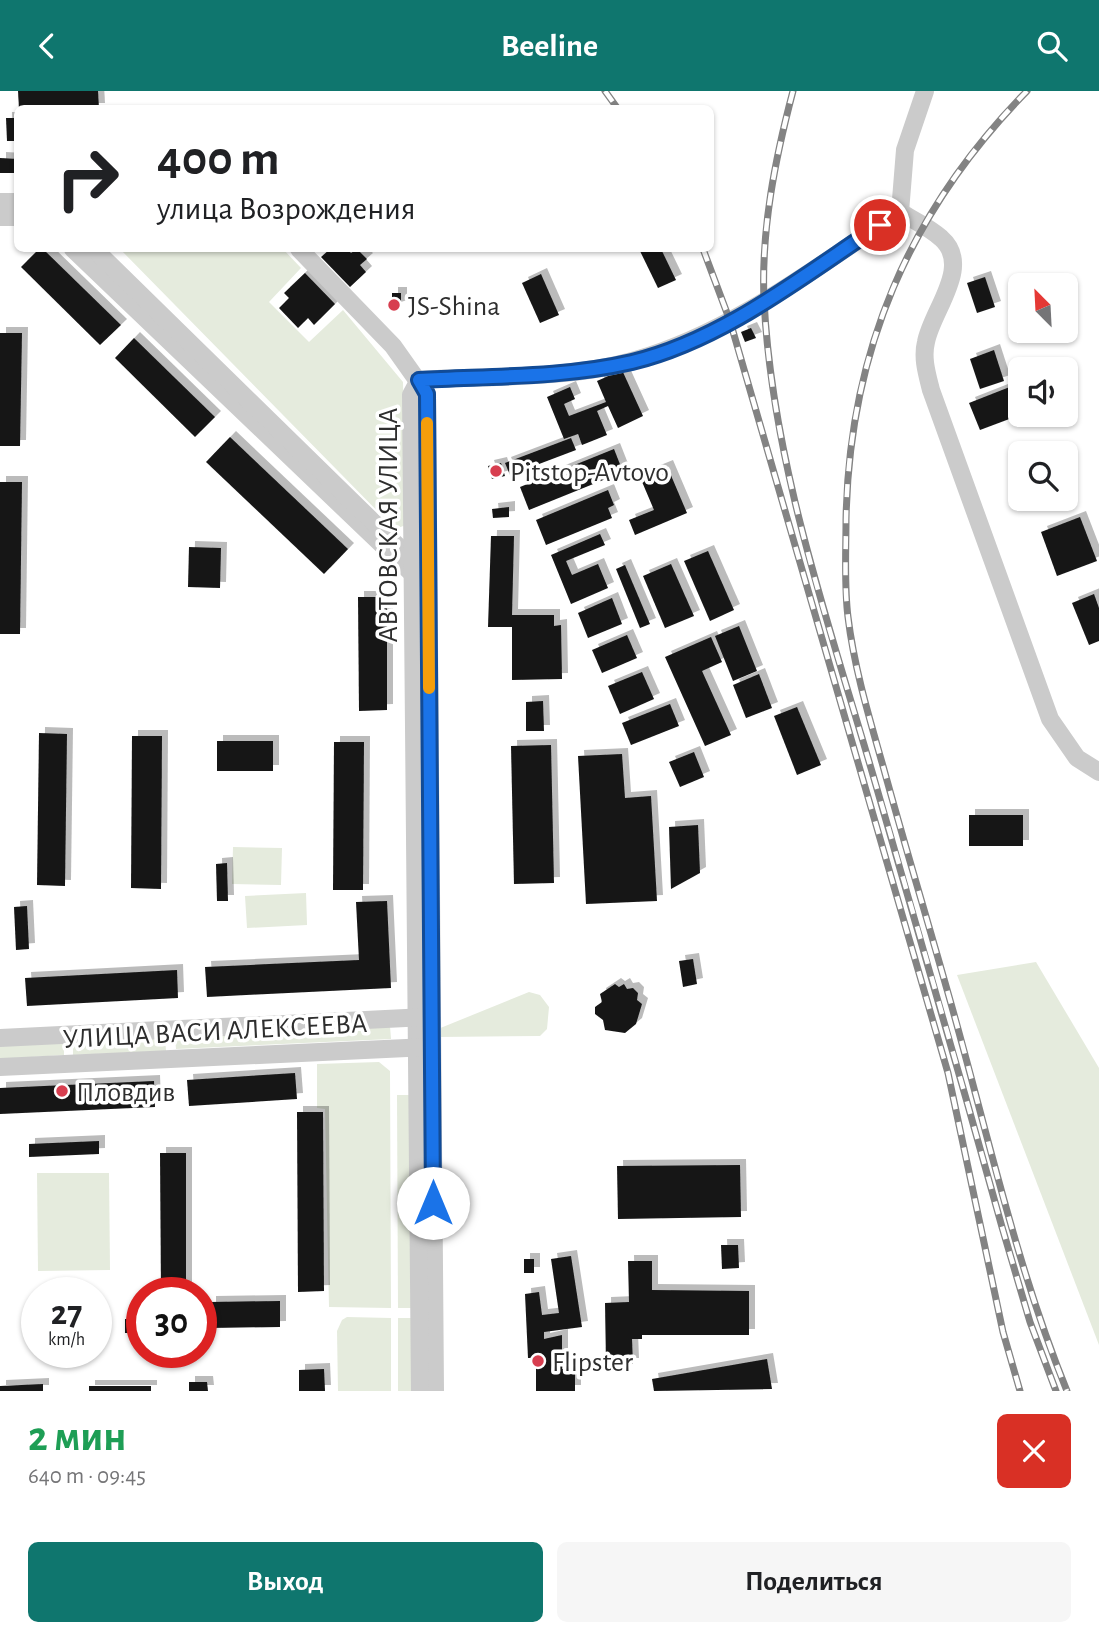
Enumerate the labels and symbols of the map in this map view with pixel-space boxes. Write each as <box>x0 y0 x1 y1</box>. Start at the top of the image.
pin <box>850 195 910 255</box>
north arrow <box>1008 273 1078 343</box>
place label: JS-Shina <box>408 293 500 321</box>
marker: JS-Shina <box>386 297 402 313</box>
street label: АВТОВСКАЯ УЛИЦА <box>375 408 403 642</box>
place label: Pitstop-Avtovo <box>510 459 669 487</box>
marker: Pitstop-Avtovo <box>488 463 504 479</box>
street label: УЛИЦА ВАСИ АЛЕКСЕЕВА <box>62 1010 368 1054</box>
place label: Пловдив <box>76 1079 175 1107</box>
marker: Пловдив <box>54 1083 70 1099</box>
position arrow <box>396 1166 470 1240</box>
speed limit sign: 30 <box>126 1277 217 1368</box>
place label: Flipster <box>552 1349 633 1377</box>
marker: Flipster <box>530 1353 546 1369</box>

